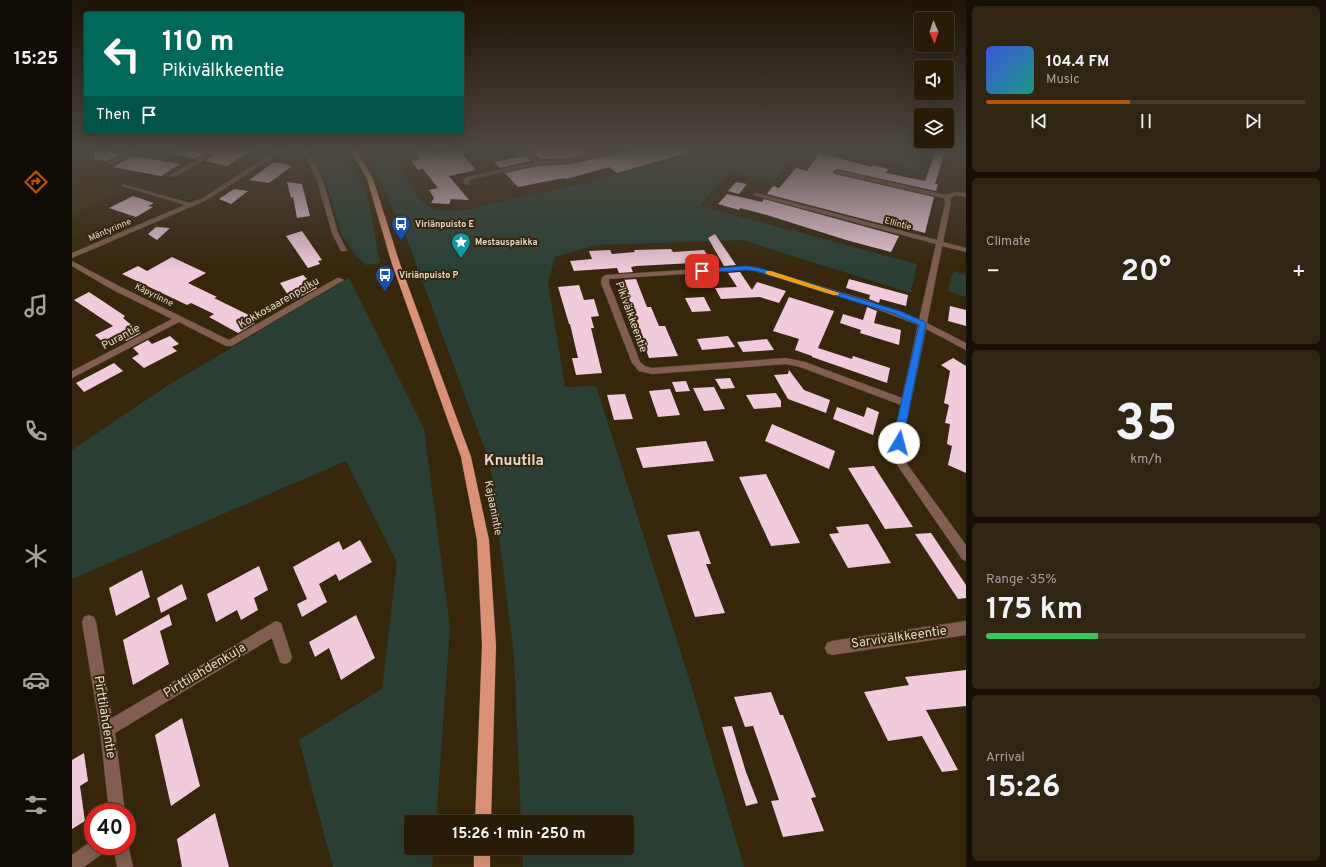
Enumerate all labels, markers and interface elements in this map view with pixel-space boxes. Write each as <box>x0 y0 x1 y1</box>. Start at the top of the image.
north arrow <box>914 12 954 52</box>
map controls <box>914 12 954 148</box>
text: 110 m <box>162 25 234 61</box>
icon: left <box>96 28 148 80</box>
text: 15:25 <box>14 48 58 71</box>
text: 104.4 FM <box>1046 53 1109 72</box>
text: Pikivälkkeentie <box>162 60 284 83</box>
button: sound <box>914 60 954 100</box>
text: Music <box>1046 72 1080 88</box>
icon: arrive <box>138 104 160 126</box>
text: Then <box>96 106 130 125</box>
button: layers <box>914 108 954 148</box>
icon: previous <box>1028 110 1050 132</box>
icon: pause <box>1135 110 1157 132</box>
icon: next <box>1242 110 1264 132</box>
icon: directions <box>22 168 50 196</box>
bus stop icon: Viriänpuisto E <box>390 213 412 241</box>
street label: Ellintie <box>883 215 913 233</box>
street label: Mäntyrinne <box>87 216 133 244</box>
place label: Viriänpuisto E <box>415 219 475 230</box>
place icon: Mestauspaikka <box>450 231 472 259</box>
text: Climate <box>986 234 1031 250</box>
place label: Mestauspaikka <box>475 237 538 248</box>
pin <box>685 254 719 288</box>
text: 20° <box>1121 254 1171 291</box>
text: − <box>986 259 1000 286</box>
text: + <box>1292 259 1306 286</box>
icon: arrive <box>691 260 713 282</box>
bus stop icon: Viriänpuisto P <box>374 264 396 292</box>
place label: Viriänpuisto P <box>399 270 459 281</box>
street label: Kokkosaarenpolku <box>236 274 322 332</box>
street label: Pikivälkkeentie <box>612 280 650 355</box>
street label: Käpyrinne <box>133 281 175 309</box>
icon: music <box>22 292 50 320</box>
street label: Purantie <box>99 321 143 353</box>
text: 35 <box>1115 393 1177 459</box>
icon: phone <box>22 417 50 445</box>
position arrow <box>878 422 920 464</box>
district label: Knuutila <box>484 452 544 471</box>
text: km/h <box>1130 452 1162 468</box>
street label: Kajaanintie <box>481 479 505 537</box>
icon: climate <box>22 542 50 570</box>
text: Range · 35% <box>986 572 1057 588</box>
text: 175 km <box>986 592 1083 629</box>
street label: Sarvivälkkeentie <box>850 623 948 653</box>
street label: Pirttilahdenkuja <box>161 640 249 702</box>
icon: car <box>22 666 50 694</box>
street label: Pirttilahdentie <box>90 674 118 760</box>
text: Arrival <box>986 750 1025 766</box>
text: 15:26 <box>986 770 1060 807</box>
icon: filters <box>22 791 50 819</box>
speed limit sign: 40 <box>84 803 136 855</box>
text: 15:26 · 1 min · 250 m <box>452 825 586 844</box>

